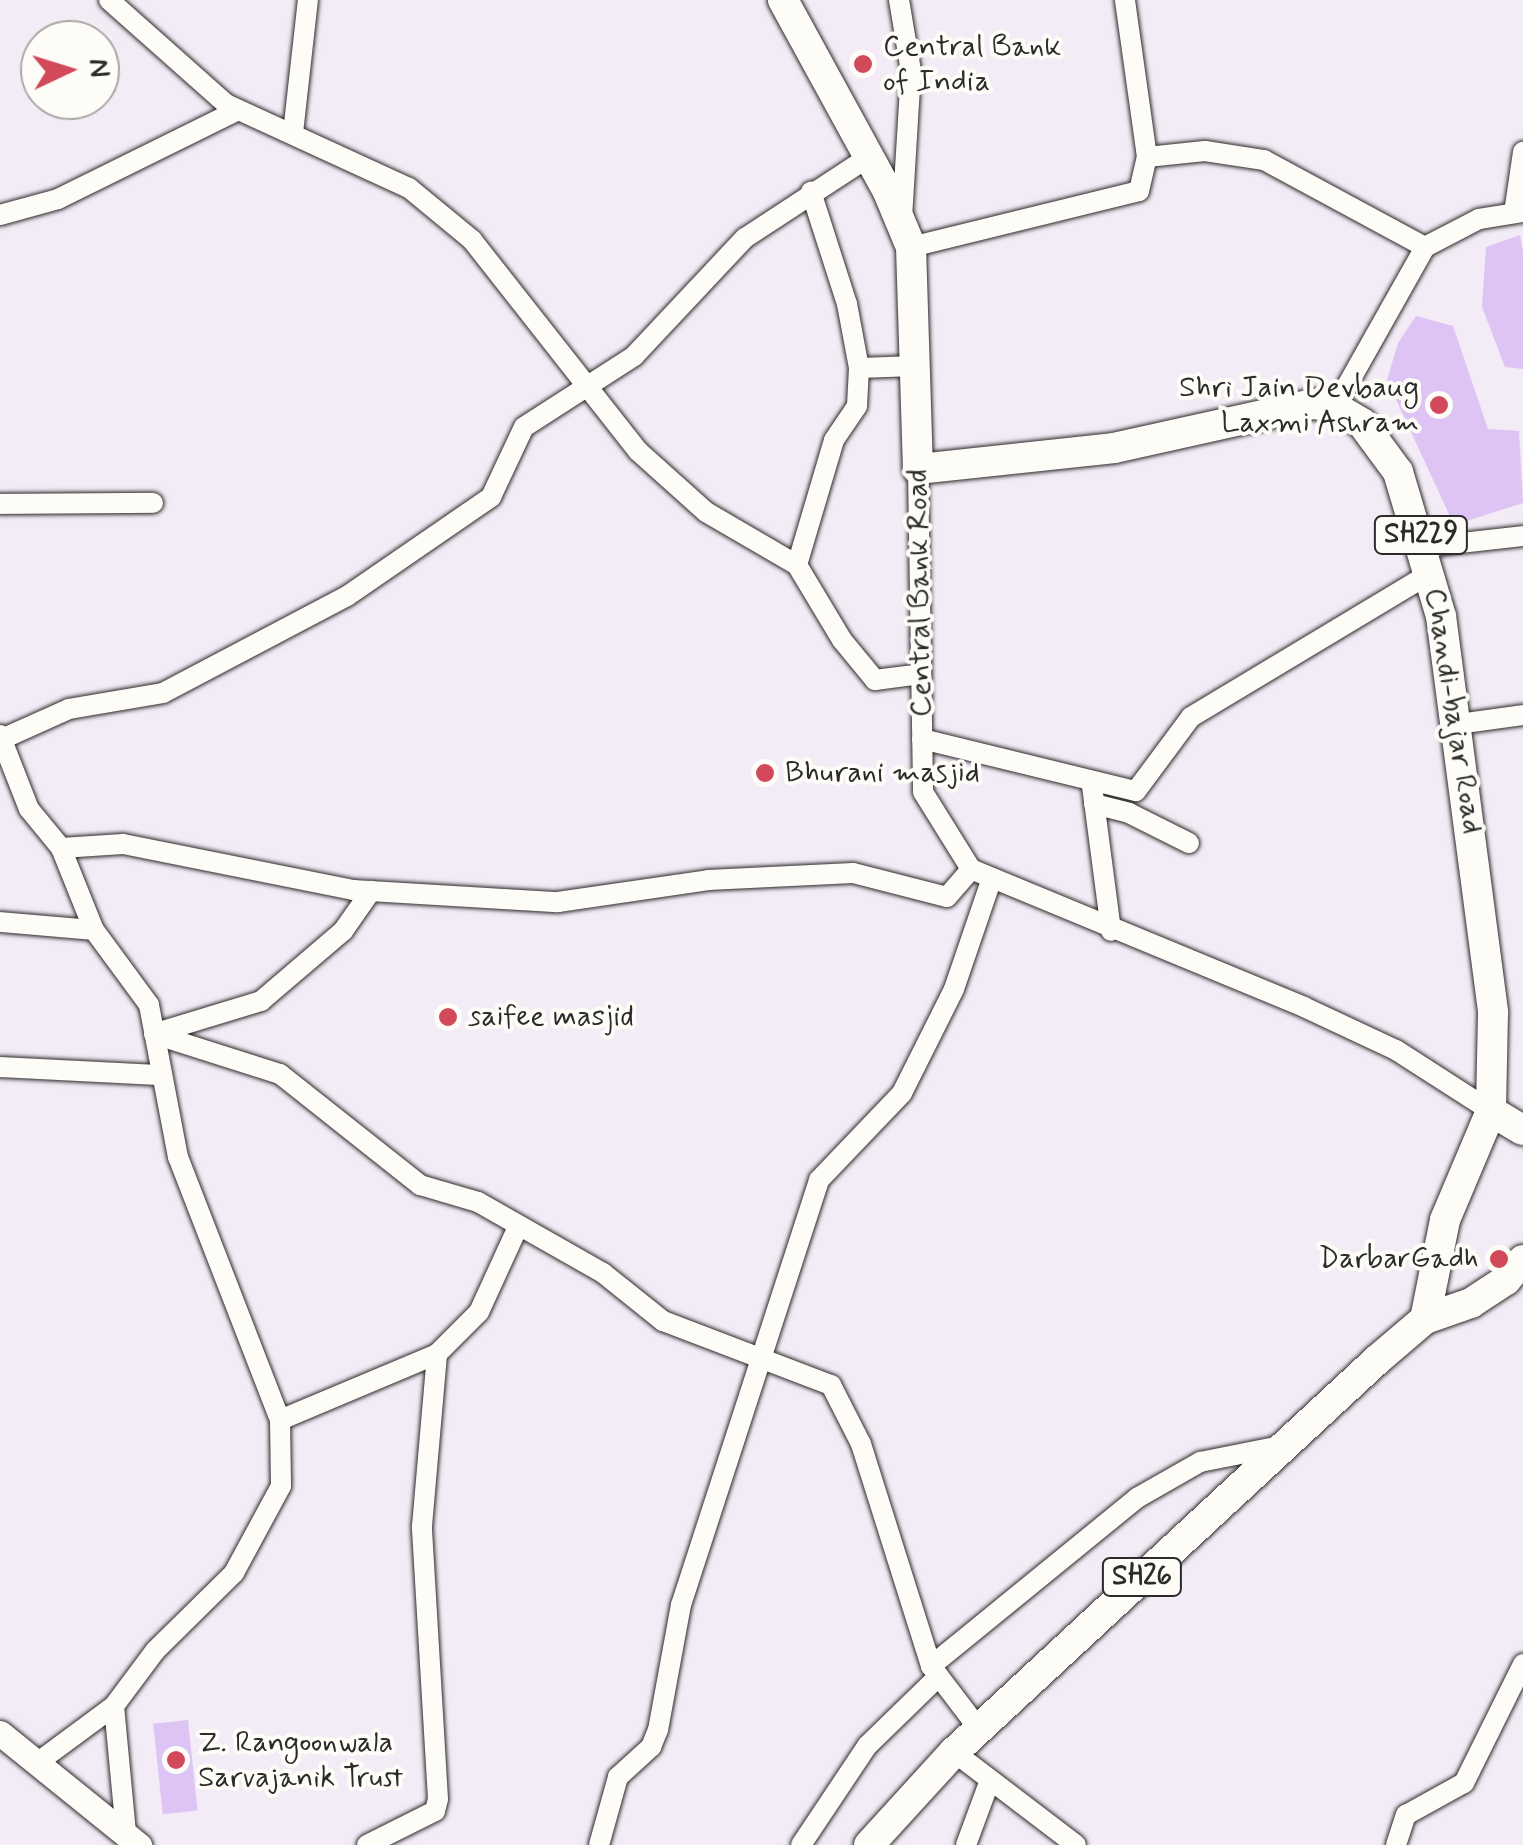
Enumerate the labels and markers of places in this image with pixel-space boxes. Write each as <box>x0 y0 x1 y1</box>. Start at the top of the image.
place label: Central Bank of India <box>883 29 1058 100</box>
marker: Central Bank of India <box>852 53 874 75</box>
place label: Shri Jain Devbaug Laxmi Ashram <box>1184 370 1419 440</box>
marker: Shri Jain Devbaug Laxmi Ashram <box>1428 394 1450 416</box>
place label: Bhurani masjid <box>785 755 974 791</box>
marker: Bhurani masjid <box>754 762 776 784</box>
place label: saifee masjid <box>468 999 635 1035</box>
marker: saifee masjid <box>437 1006 459 1028</box>
place label: DarbarGadh <box>1319 1241 1479 1277</box>
marker: DarbarGadh <box>1488 1248 1510 1270</box>
place label: Z. Rangoonwala Sarvajanik Trust <box>198 1725 403 1796</box>
marker: Z. Rangoonwala Sarvajanik Trust <box>163 1747 189 1773</box>

